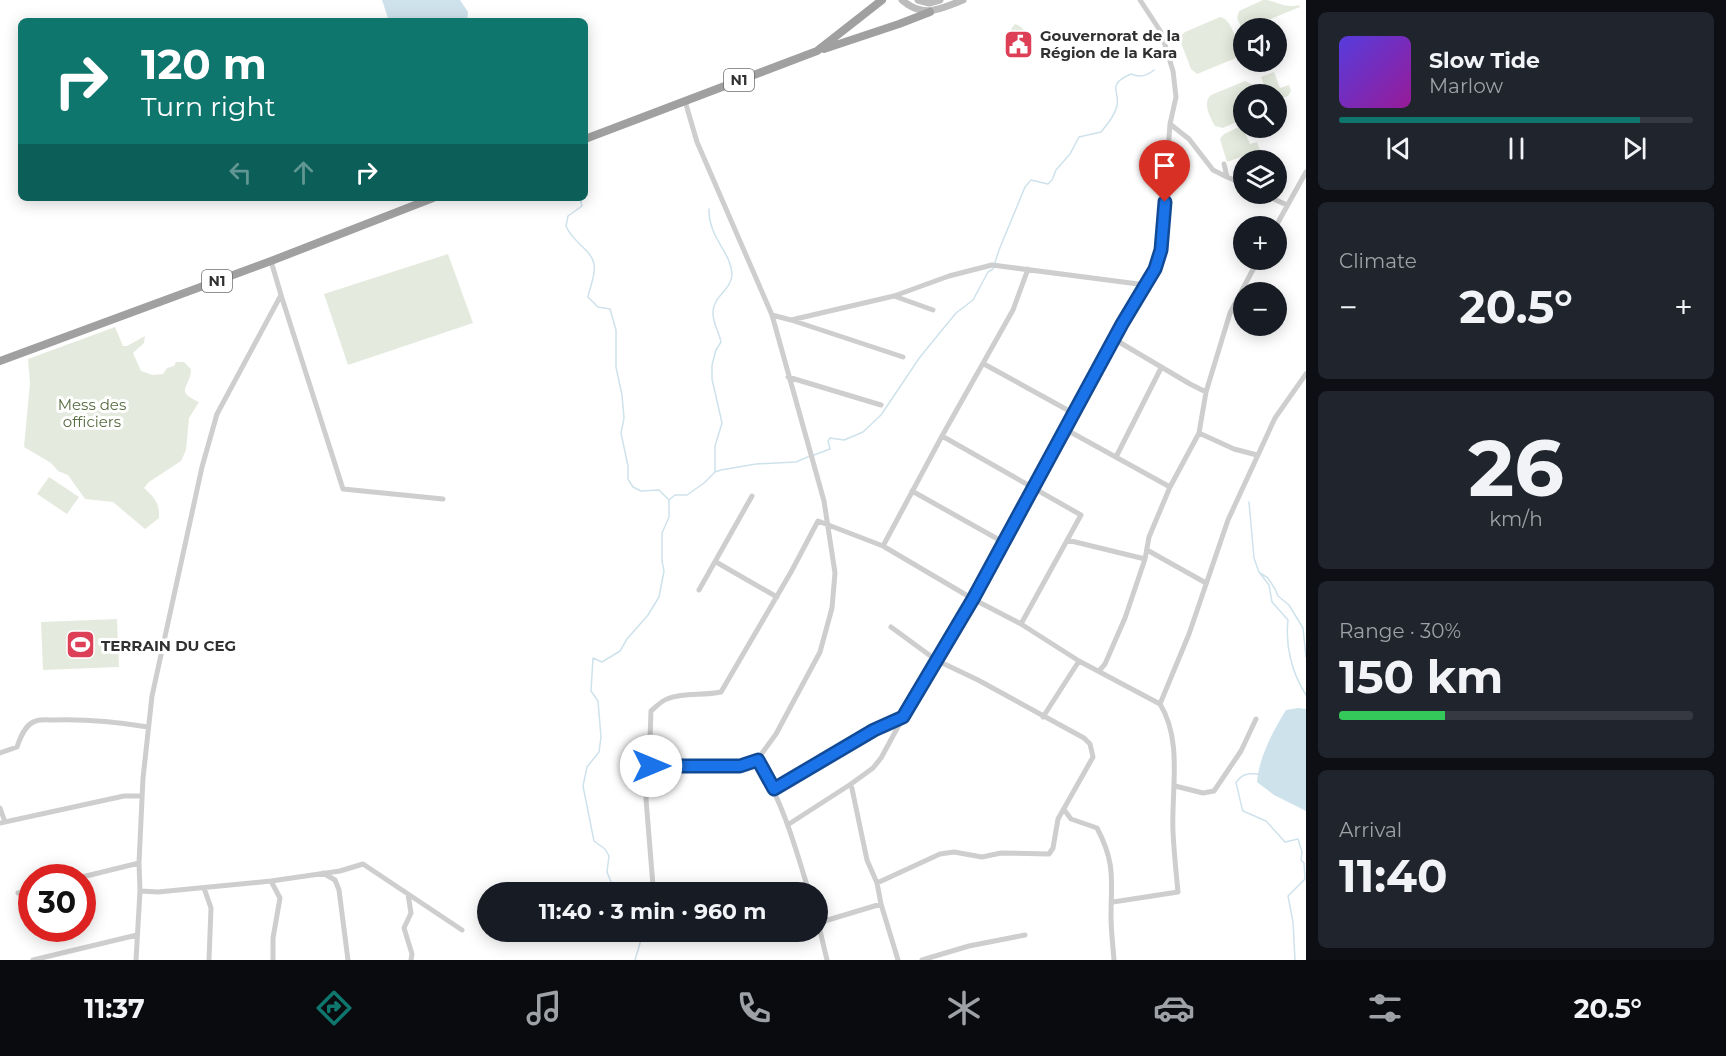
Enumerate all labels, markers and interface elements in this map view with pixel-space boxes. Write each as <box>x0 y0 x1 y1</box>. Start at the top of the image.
map controls <box>1233 18 1287 336</box>
button: sound <box>1233 18 1287 72</box>
place label: Gouvernorat de la Région de la Kara <box>1040 26 1180 62</box>
public building icon: Gouvernorat de la Région de la Kara <box>1003 28 1035 60</box>
text: 120 m <box>141 38 267 90</box>
icon: right <box>42 42 120 120</box>
text: Slow Tide <box>1429 47 1540 74</box>
road number: N1 <box>724 69 754 91</box>
text: Marlow <box>1429 74 1503 98</box>
button: search <box>1233 84 1287 138</box>
text: Turn right <box>141 90 276 123</box>
icon: previous <box>1382 132 1415 165</box>
icon: pause <box>1500 132 1533 165</box>
icon: next <box>1618 132 1651 165</box>
pin <box>1139 140 1190 202</box>
icon: arrive <box>1148 149 1181 182</box>
button: layers <box>1233 150 1287 204</box>
icon: left <box>224 156 257 189</box>
icon: ahead <box>287 156 320 189</box>
icon: right <box>350 156 383 189</box>
button: + <box>1233 216 1287 270</box>
text: Climate <box>1339 249 1417 273</box>
road number: N1 <box>202 270 232 292</box>
text: 20.5° <box>1459 279 1573 334</box>
button: − <box>1233 282 1287 336</box>
text: − <box>1339 287 1358 327</box>
text: + <box>1674 287 1693 327</box>
park label: Mess des officiers <box>58 395 126 431</box>
text: 26 <box>1468 420 1564 516</box>
text: km/h <box>1489 507 1543 531</box>
text: Range · 30% <box>1339 619 1461 643</box>
sports icon: TERRAIN DU CEG <box>64 629 96 661</box>
place label: TERRAIN DU CEG <box>101 636 236 655</box>
text: 150 km <box>1339 649 1503 704</box>
position arrow <box>619 734 683 798</box>
text: Arrival <box>1339 818 1402 842</box>
text: 11:40 <box>1339 848 1448 903</box>
speed limit sign: 30 <box>18 864 96 942</box>
text: 11:40 · 3 min · 960 m <box>539 898 766 925</box>
icon: directions <box>313 987 355 1029</box>
icon: music <box>523 987 565 1029</box>
icon: phone <box>733 987 775 1029</box>
icon: climate <box>943 987 985 1029</box>
icon: car <box>1153 987 1195 1029</box>
icon: filters <box>1364 987 1406 1029</box>
text: 11:37 <box>84 992 145 1025</box>
text: 20.5° <box>1574 992 1642 1025</box>

